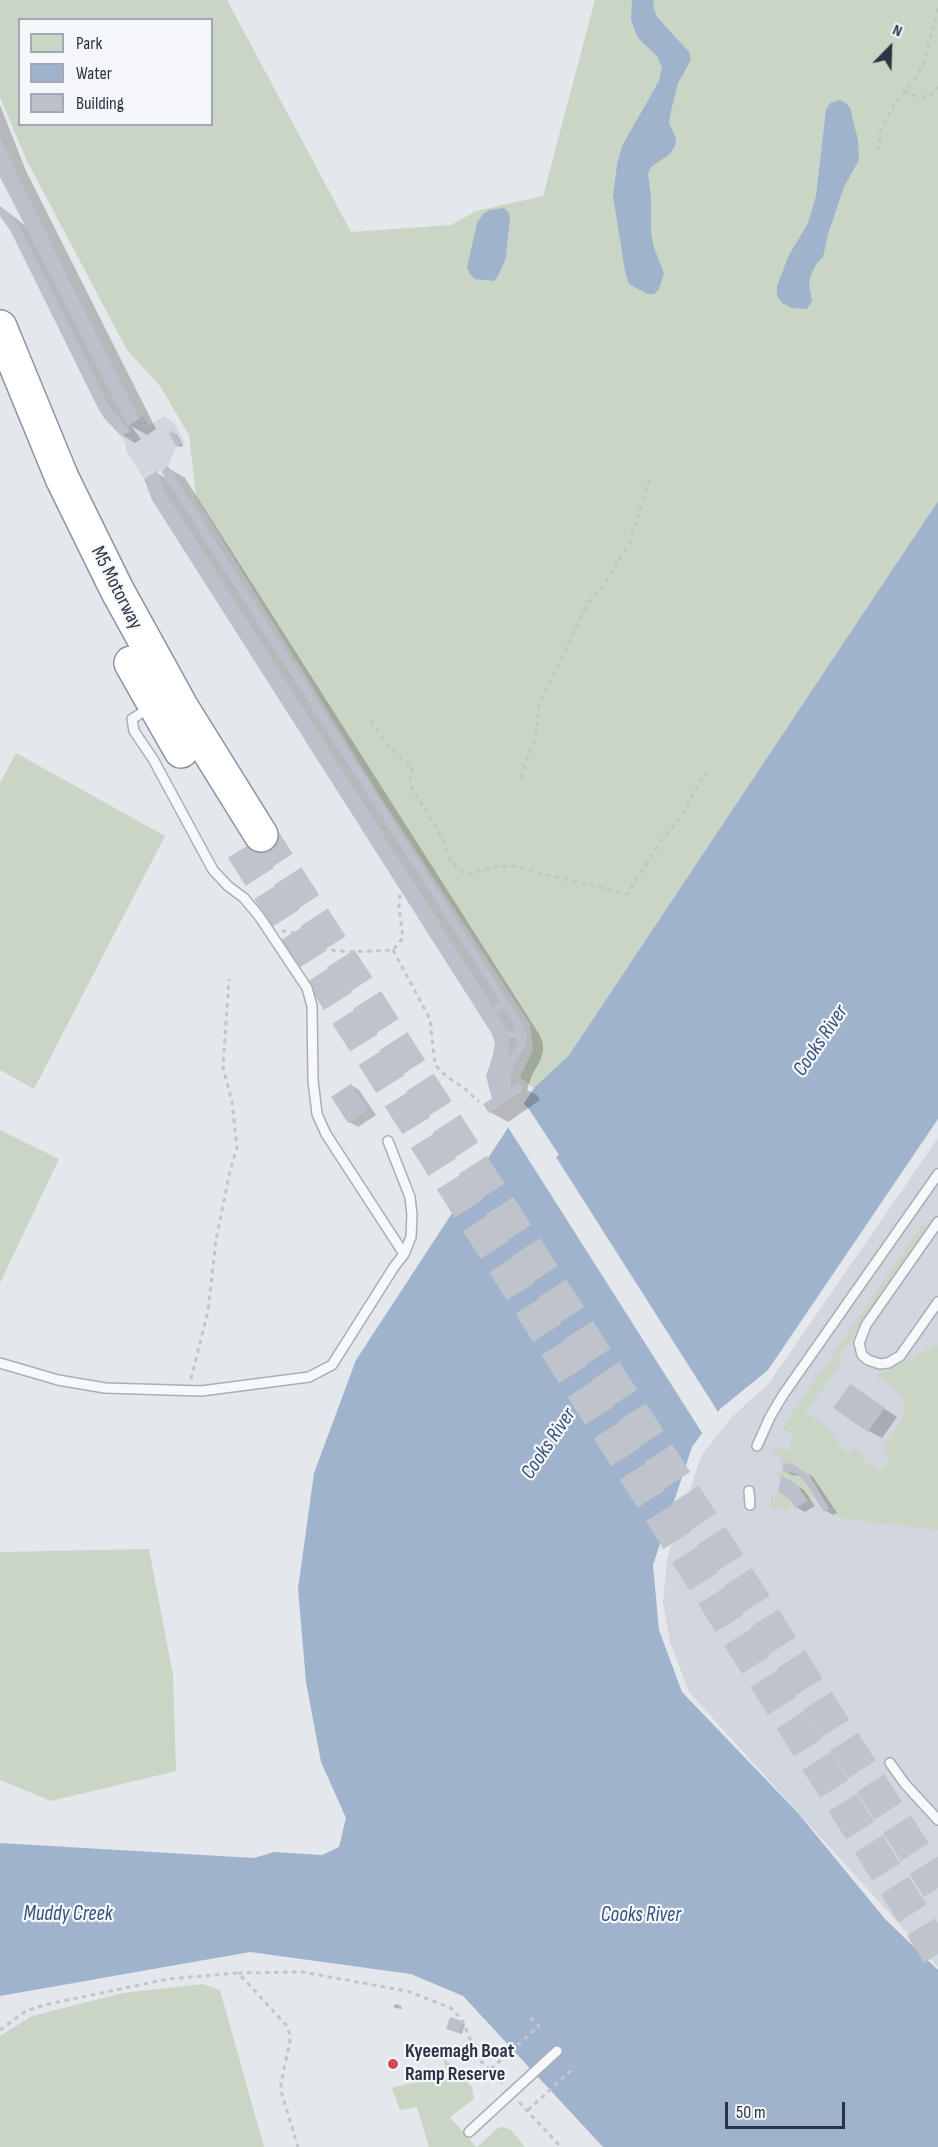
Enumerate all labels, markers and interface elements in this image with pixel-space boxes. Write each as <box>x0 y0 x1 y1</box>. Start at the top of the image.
legend <box>18 18 213 126</box>
north arrow <box>860 18 920 78</box>
text: N <box>890 21 905 41</box>
text: Park <box>76 33 102 54</box>
text: Water <box>76 63 112 84</box>
text: Building <box>76 93 124 114</box>
street label: M5 Motorway <box>85 543 147 633</box>
water label: Cooks River <box>788 1001 854 1081</box>
water label: Cooks River <box>516 1404 582 1484</box>
water label: Muddy Creek <box>24 1902 112 1928</box>
water label: Cooks River <box>601 1903 681 1929</box>
place label: Kyeemagh Boat Ramp Reserve <box>405 2040 514 2087</box>
marker: Kyeemagh Boat Ramp Reserve <box>386 2057 400 2071</box>
scale bar <box>728 2090 848 2128</box>
text: 50 m <box>736 2102 766 2123</box>

